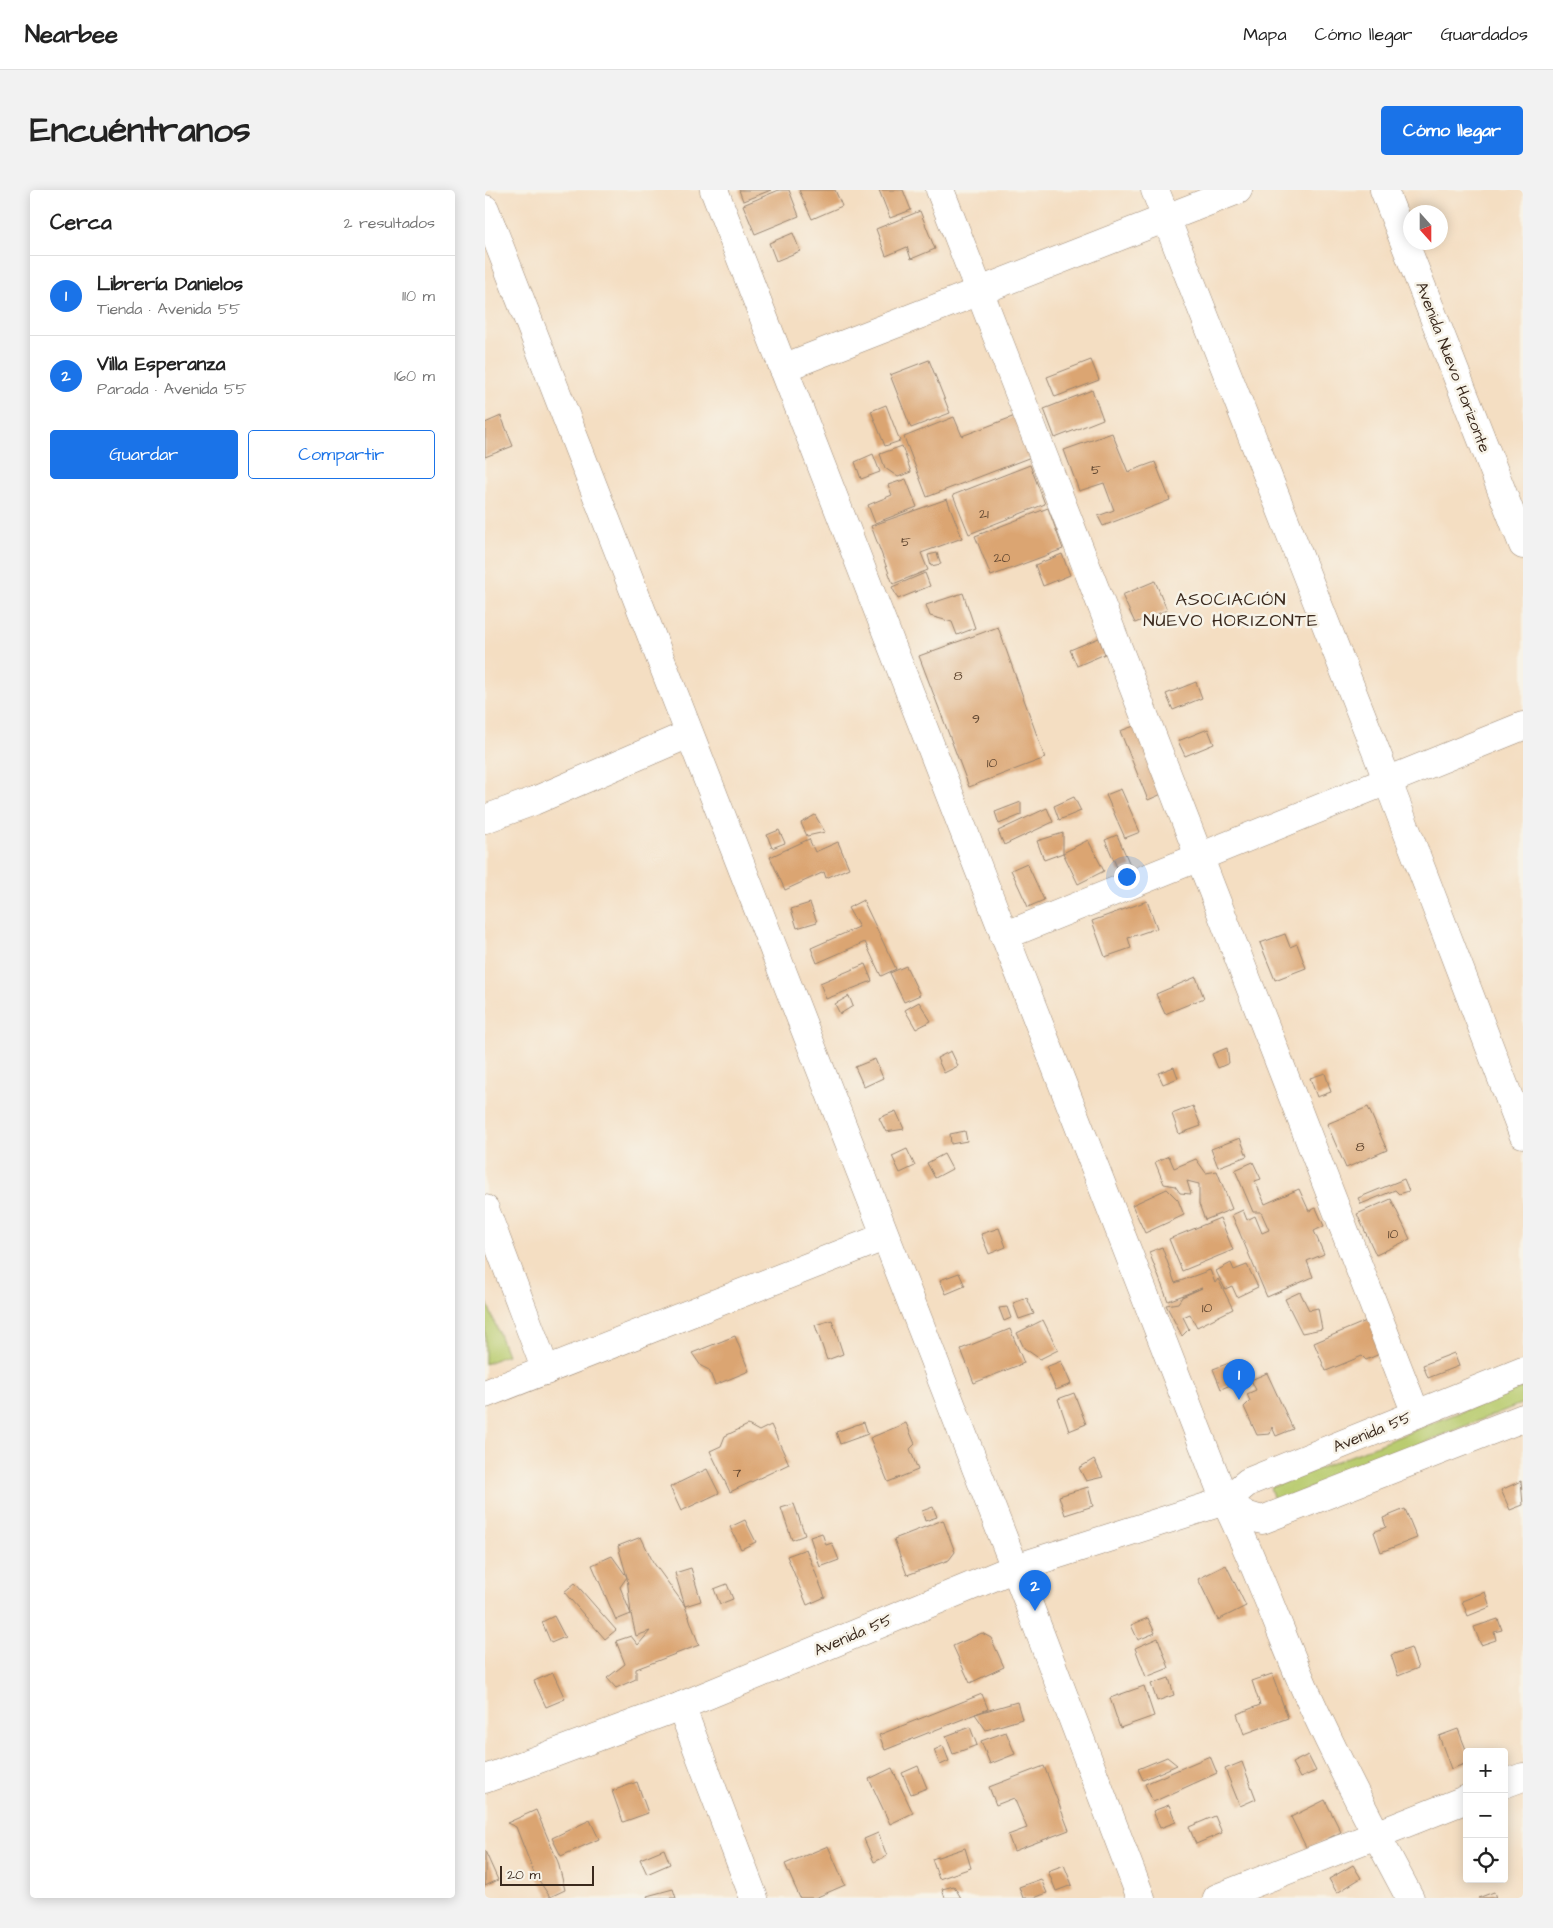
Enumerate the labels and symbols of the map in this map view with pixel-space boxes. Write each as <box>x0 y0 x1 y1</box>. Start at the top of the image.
north arrow <box>1403 205 1448 250</box>
street label: Avenida Nuevo Horizonte <box>1410 279 1496 456</box>
house number: 5 <box>1091 460 1101 480</box>
house number: 21 <box>979 504 989 524</box>
house number: 5 <box>901 532 911 552</box>
house number: 20 <box>994 548 1011 568</box>
district label: ASOCIACIÓN NUEVO HORIZONTE <box>1143 587 1319 633</box>
house number: 8 <box>953 666 963 686</box>
house number: 9 <box>972 709 980 729</box>
house number: 10 <box>987 753 997 773</box>
your location <box>1114 864 1140 890</box>
house number: 8 <box>1355 1137 1365 1157</box>
house number: 10 <box>1388 1224 1398 1244</box>
house number: 10 <box>1202 1298 1212 1318</box>
pin: 1 <box>1223 1359 1255 1400</box>
street label: Avenida 55 <box>1329 1406 1415 1458</box>
house number: 7 <box>733 1463 742 1483</box>
pin: 2 <box>1019 1570 1051 1611</box>
street label: Avenida 55 <box>810 1608 896 1661</box>
scale bar <box>500 1863 594 1886</box>

